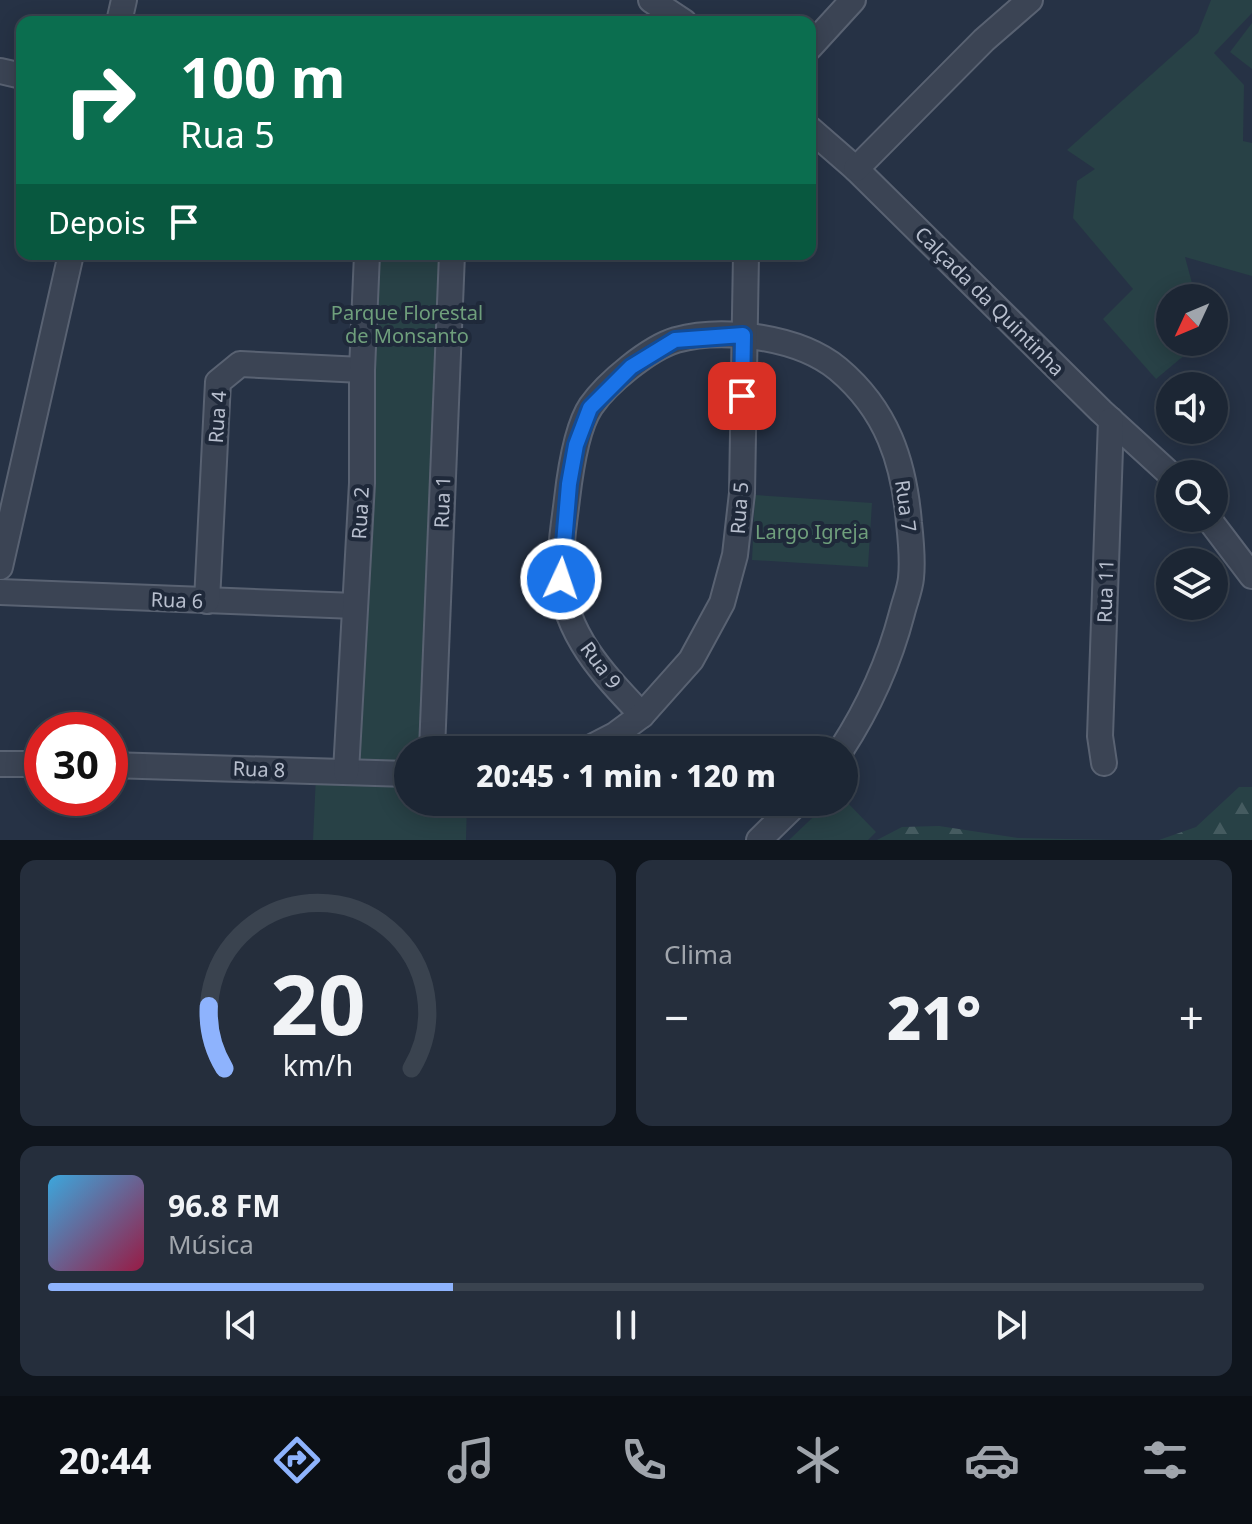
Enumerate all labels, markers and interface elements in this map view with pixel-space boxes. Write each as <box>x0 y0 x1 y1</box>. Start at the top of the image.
text: 100 m <box>180 38 345 114</box>
icon: right <box>48 48 152 152</box>
text: Rua 5 <box>180 110 275 159</box>
icon: arrive <box>162 200 206 244</box>
text: Depois <box>48 202 146 243</box>
street label: Calçada da Quintinha <box>909 220 1071 382</box>
north arrow <box>1156 284 1228 356</box>
map controls <box>1156 284 1228 620</box>
park label: Parque Florestal de Monsanto <box>331 299 483 349</box>
pin <box>708 362 776 430</box>
button: sound <box>1156 372 1228 444</box>
icon: arrive <box>720 374 764 418</box>
street label: Rua 4 <box>202 389 232 444</box>
button: search <box>1156 460 1228 532</box>
street label: Rua 1 <box>428 475 456 529</box>
street label: Rua 7 <box>889 478 923 534</box>
street label: Rua 5 <box>724 481 754 535</box>
street label: Rua 2 <box>345 486 375 540</box>
park label: Largo Igreja <box>755 518 869 545</box>
position arrow <box>519 537 603 621</box>
button: layers <box>1156 548 1228 620</box>
street label: Rua 11 <box>1090 558 1120 624</box>
street label: Rua 6 <box>150 586 204 614</box>
street label: Rua 9 <box>574 636 628 694</box>
speed limit sign: 30 <box>24 712 128 816</box>
street label: Rua 8 <box>232 755 286 783</box>
text: 20:45 · 1 min · 120 m <box>476 755 776 796</box>
text: Clima <box>664 936 733 972</box>
text: 20 <box>270 946 366 1059</box>
text: 21° <box>887 976 981 1058</box>
text: − <box>664 987 689 1047</box>
text: + <box>1179 987 1204 1047</box>
text: km/h <box>283 1045 353 1084</box>
text: 96.8 FM <box>168 1185 280 1226</box>
text: Música <box>168 1226 254 1262</box>
icon: previous <box>219 1303 263 1347</box>
icon: pause <box>604 1303 648 1347</box>
icon: next <box>989 1303 1033 1347</box>
icon: directions <box>269 1432 325 1488</box>
icon: music <box>443 1432 499 1488</box>
icon: phone <box>616 1432 672 1488</box>
icon: climate <box>790 1432 846 1488</box>
icon: car <box>964 1432 1020 1488</box>
icon: filters <box>1137 1432 1193 1488</box>
text: 20:44 <box>59 1436 151 1485</box>

